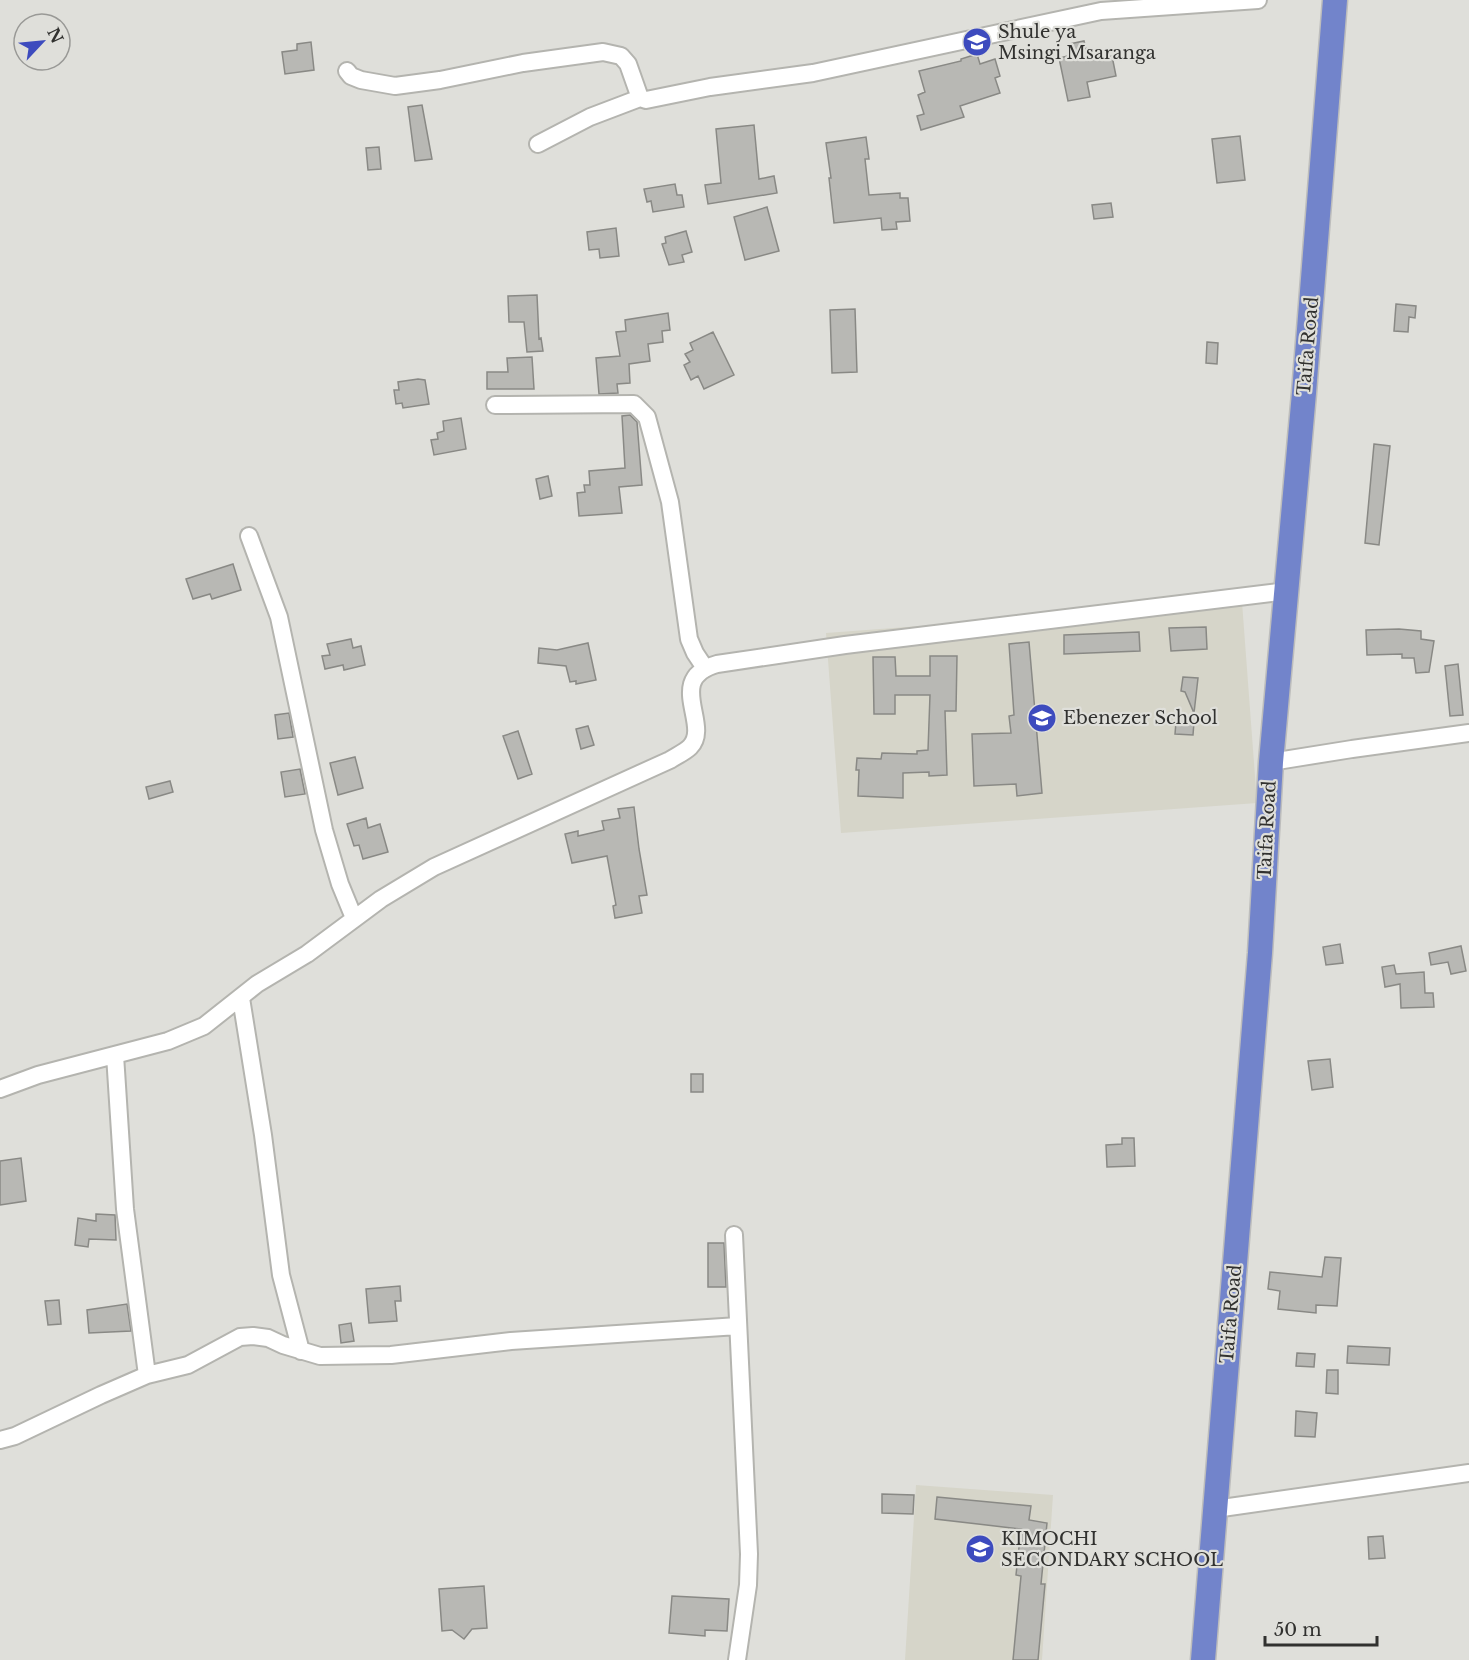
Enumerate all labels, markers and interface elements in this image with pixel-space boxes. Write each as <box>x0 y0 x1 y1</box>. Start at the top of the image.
north arrow <box>12 12 72 72</box>
place label: Shule ya Msingi Msaranga <box>998 21 1156 64</box>
text: N <box>43 24 68 47</box>
school or university icon: Shule ya Msingi Msaranga <box>961 26 993 58</box>
street label: Taifa Road <box>1293 296 1323 396</box>
school or university icon: Ebenezer School <box>1026 702 1058 734</box>
place label: Ebenezer School <box>1063 707 1218 729</box>
street label: Taifa Road <box>1253 780 1281 880</box>
street label: Taifa Road <box>1216 1264 1246 1364</box>
place label: KIMOCHI SECONDARY SCHOOL <box>1001 1528 1223 1571</box>
school or university icon: KIMOCHI SECONDARY SCHOOL <box>964 1533 996 1565</box>
scale bar <box>1265 1609 1378 1647</box>
text: 50 m <box>1274 1619 1322 1641</box>

